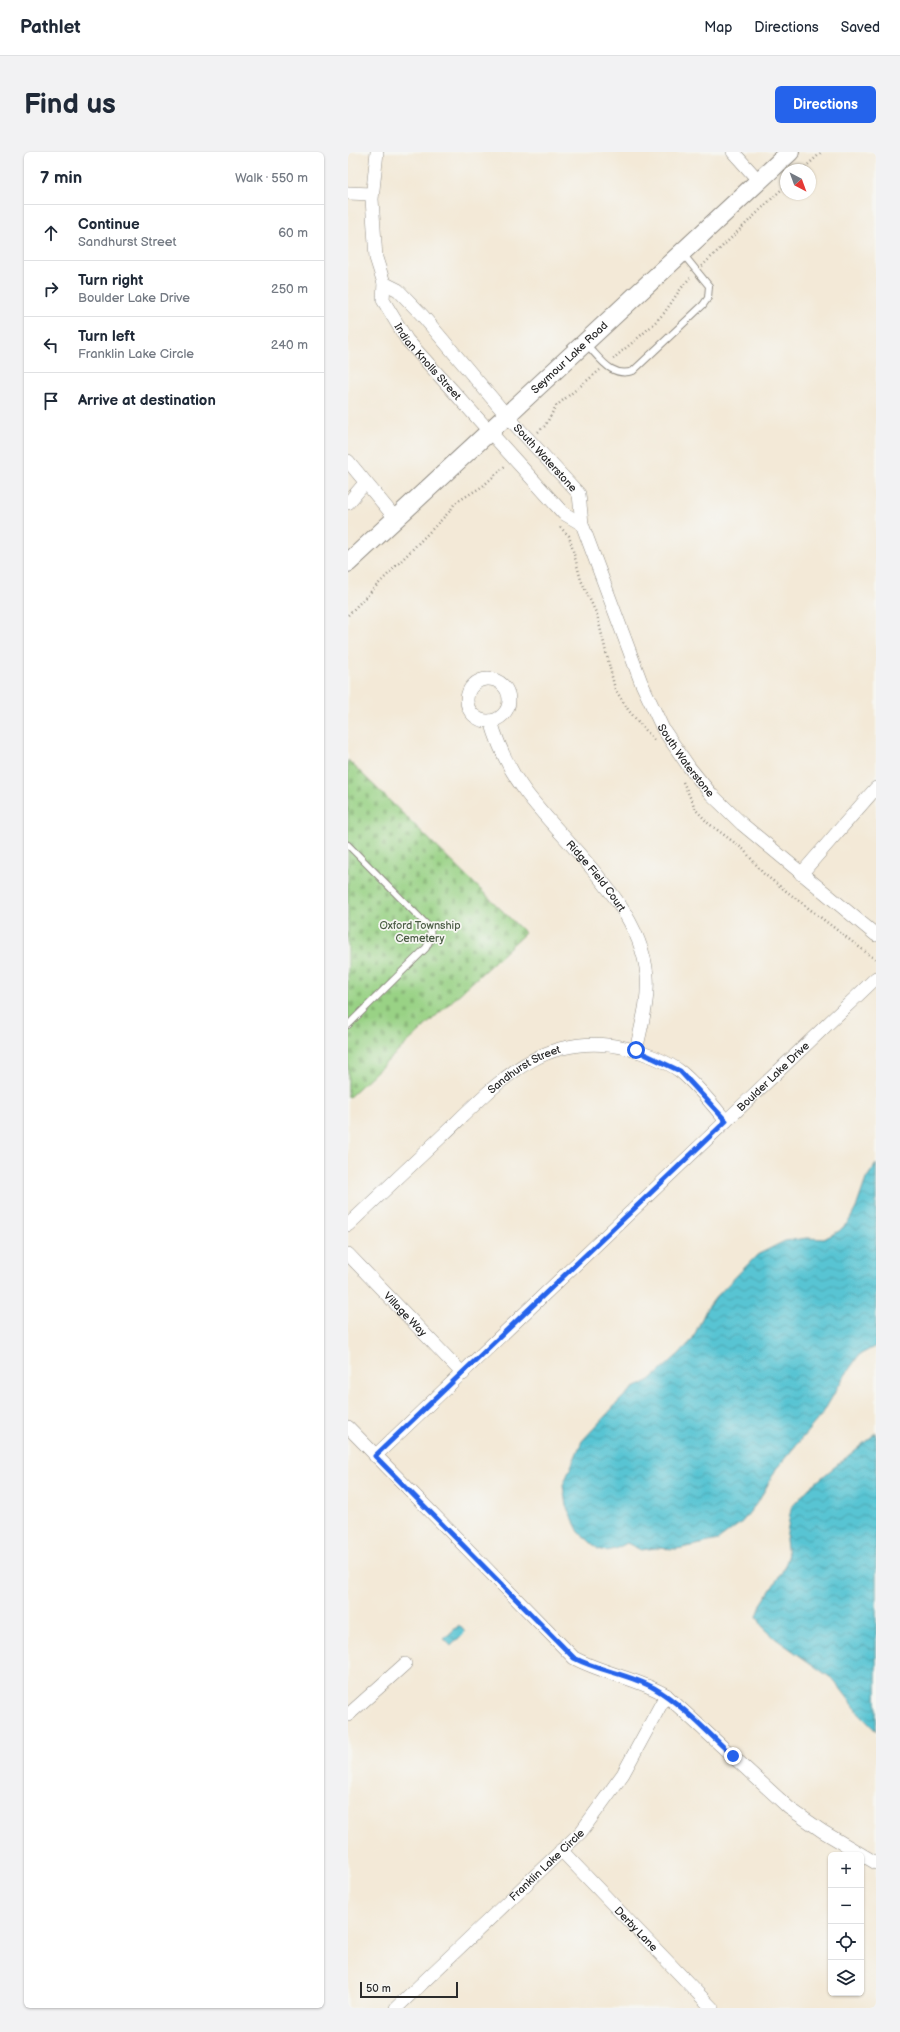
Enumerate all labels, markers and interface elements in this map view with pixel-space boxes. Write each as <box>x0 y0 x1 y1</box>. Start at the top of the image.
text: Pathlet <box>20 16 81 39</box>
text: Map <box>704 19 732 36</box>
text: Directions <box>754 19 819 36</box>
text: Saved <box>841 19 880 36</box>
button: Directions <box>775 86 876 123</box>
text: Find us <box>24 88 116 121</box>
north arrow <box>780 164 816 200</box>
text: 7 min <box>40 168 82 188</box>
text: Walk · 550 m <box>235 170 308 186</box>
text: Continue <box>78 215 140 234</box>
icon: ahead <box>40 222 62 244</box>
text: 60 m <box>278 225 308 241</box>
text: Sandhurst Street <box>78 234 176 250</box>
text: Turn right <box>78 271 143 290</box>
icon: right <box>40 278 62 300</box>
text: 250 m <box>271 281 308 297</box>
text: Boulder Lake Drive <box>78 290 190 306</box>
street label: Seymour Lake Road <box>528 319 611 397</box>
street label: Indian Knolls Street <box>391 321 464 403</box>
text: Turn left <box>78 327 135 346</box>
icon: left <box>40 334 62 356</box>
text: 240 m <box>271 337 308 353</box>
text: Franklin Lake Circle <box>78 346 194 362</box>
icon: arrive <box>40 390 62 412</box>
text: Arrive at destination <box>78 391 216 410</box>
street label: South Waterstone <box>511 421 580 495</box>
street label: South Waterstone <box>655 722 717 800</box>
street label: Ridge Field Court <box>563 838 629 915</box>
park label: Oxford Township Cemetery <box>379 919 461 945</box>
street label: Boulder Lake Drive <box>734 1039 812 1114</box>
route start <box>627 1041 645 1059</box>
street label: Sandhurst Street <box>485 1043 562 1097</box>
street label: Village Way <box>381 1289 429 1339</box>
route end <box>724 1747 742 1765</box>
street label: Franklin Lake Circle <box>507 1826 587 1904</box>
map controls <box>828 1852 864 1996</box>
button: + <box>828 1852 864 1888</box>
button: − <box>828 1888 864 1924</box>
street label: Derby Lane <box>612 1904 661 1954</box>
button: locate <box>828 1924 864 1960</box>
button: layers <box>828 1960 864 1996</box>
scale bar <box>360 1980 458 1999</box>
text: 50 m <box>366 1982 391 1995</box>

